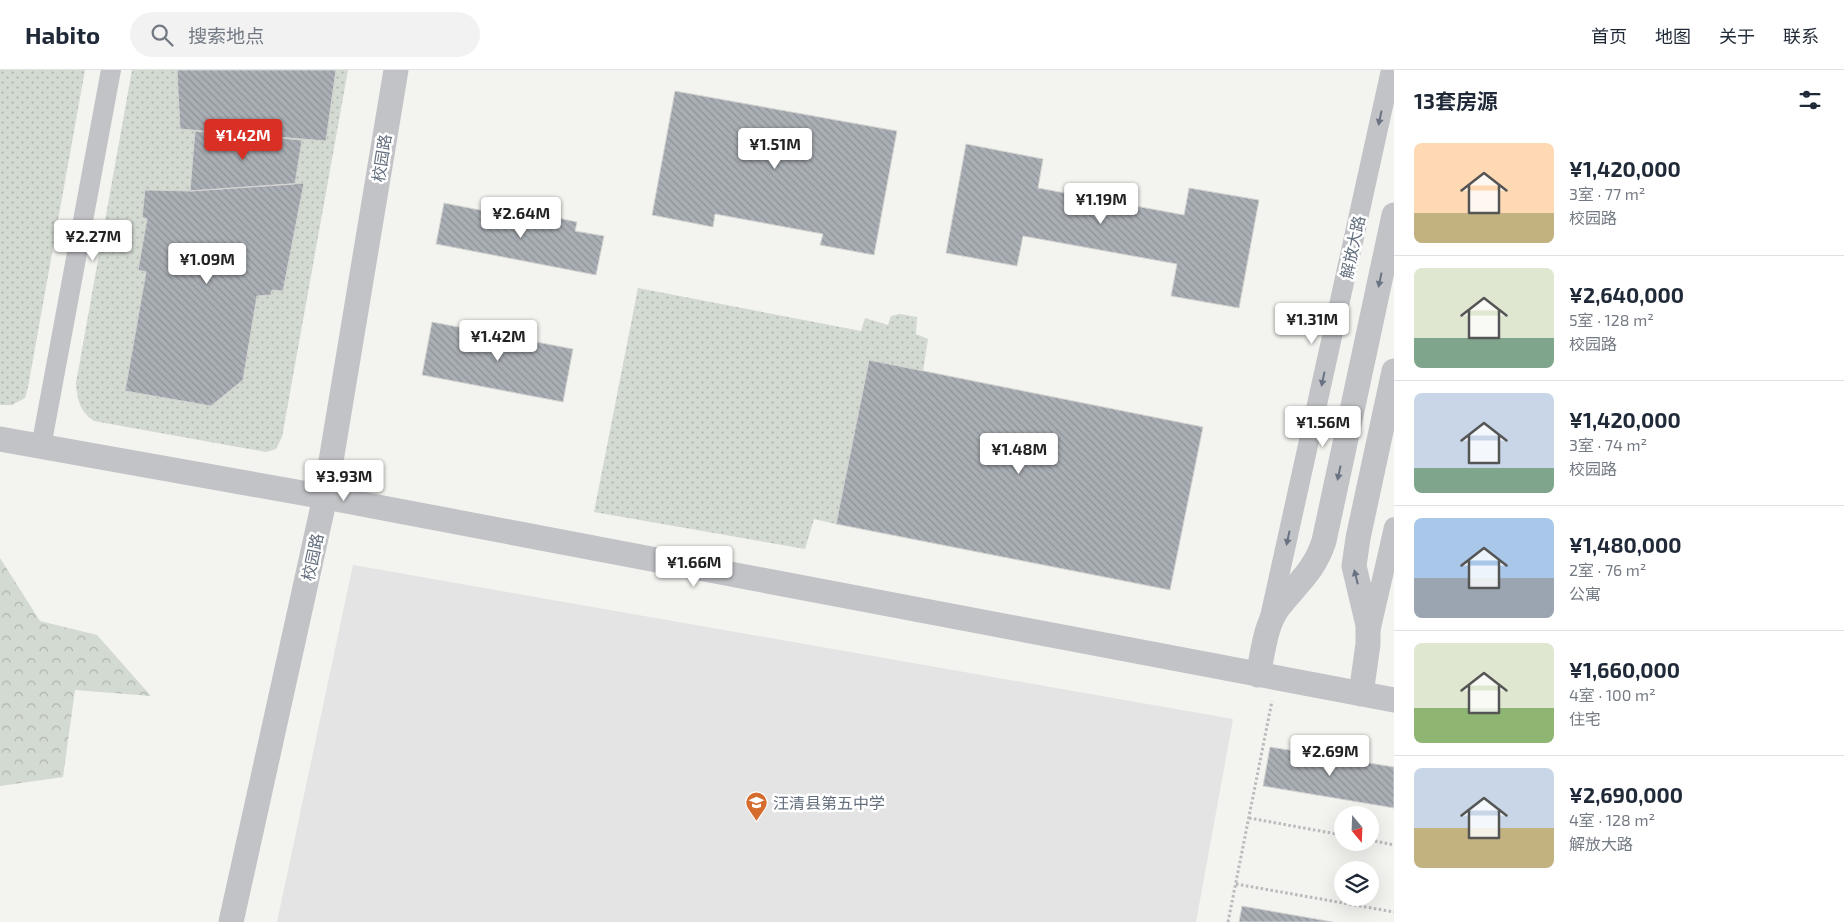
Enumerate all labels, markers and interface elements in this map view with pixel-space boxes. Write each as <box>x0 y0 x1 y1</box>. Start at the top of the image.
search box <box>130 12 480 57</box>
text: Habito <box>25 20 100 49</box>
icon: search <box>148 21 176 49</box>
text: 搜索地点 <box>188 24 264 47</box>
text: 首页 <box>1591 25 1627 47</box>
text: 地图 <box>1655 25 1691 47</box>
text: 关于 <box>1719 25 1755 47</box>
text: 联系 <box>1783 25 1819 47</box>
icon: filters <box>1796 86 1824 114</box>
text: 13套房源 <box>1414 88 1498 113</box>
one-way arrow <box>1376 110 1384 125</box>
pin: ¥1.42M <box>202 118 284 161</box>
text: ¥1.42M <box>215 125 271 144</box>
pin: ¥1.51M <box>734 128 816 170</box>
street label: 校园路 <box>368 133 394 183</box>
text: ¥1.51M <box>749 134 801 153</box>
text: ¥1,420,000 <box>1569 156 1681 181</box>
icon: home <box>1454 163 1514 223</box>
pin: ¥1.19M <box>1060 182 1142 225</box>
text: 3室 · 77 m² <box>1569 184 1645 203</box>
text: ¥1.19M <box>1075 189 1127 208</box>
pin: ¥2.64M <box>480 196 562 239</box>
text: ¥2.64M <box>492 203 550 222</box>
text: 校园路 <box>1569 208 1617 227</box>
street label: 解放大路 <box>1336 214 1368 280</box>
pin: ¥2.27M <box>52 220 134 262</box>
text: ¥2.27M <box>65 226 121 245</box>
pin: ¥1.09M <box>166 242 248 285</box>
text: ¥1.09M <box>179 249 235 268</box>
one-way arrow <box>1376 272 1384 287</box>
text: ¥2,640,000 <box>1569 282 1684 307</box>
icon: home <box>1454 288 1514 348</box>
pin: ¥1.31M <box>1271 302 1353 345</box>
text: ¥1.31M <box>1286 309 1338 328</box>
text: 5室 · 128 m² <box>1569 310 1654 329</box>
pin: ¥1.42M <box>457 320 539 362</box>
text: ¥1.42M <box>470 326 526 345</box>
text: 校园路 <box>1569 334 1617 353</box>
one-way arrow <box>1319 371 1327 386</box>
pin: ¥1.56M <box>1282 406 1364 448</box>
text: ¥1,420,000 <box>1569 407 1681 432</box>
text: ¥1.56M <box>1296 412 1350 431</box>
icon: home <box>1454 413 1514 473</box>
pin: ¥1.48M <box>978 432 1060 475</box>
text: 3室 · 74 m² <box>1569 435 1647 454</box>
text: ¥1.48M <box>991 439 1047 458</box>
text: 校园路 <box>1569 459 1617 478</box>
pin: ¥3.93M <box>303 460 385 502</box>
one-way arrow <box>1335 465 1343 480</box>
text: ¥3.93M <box>316 466 372 485</box>
one-way arrow <box>1284 530 1292 545</box>
street label: 校园路 <box>298 532 326 582</box>
text: ¥1,480,000 <box>1569 532 1682 557</box>
icon: home <box>1454 538 1514 598</box>
pin: ¥1.66M <box>653 546 735 588</box>
text: ¥1.66M <box>667 552 721 571</box>
text: 2室 · 76 m² <box>1569 560 1646 579</box>
one-way arrow <box>1352 570 1360 585</box>
text: 公寓 <box>1569 584 1601 603</box>
text: ¥1,660,000 <box>1569 657 1680 682</box>
icon: home <box>1454 663 1514 723</box>
text: 4室 · 100 m² <box>1569 685 1656 704</box>
text: 住宅 <box>1569 709 1601 728</box>
pin: ¥2.69M <box>1289 734 1371 777</box>
text: ¥2.69M <box>1301 741 1359 760</box>
text: ¥2,690,000 <box>1569 782 1683 807</box>
icon: home <box>1454 788 1514 848</box>
school or university icon: 汪清县第五中学 <box>745 790 769 821</box>
place label: 汪清县第五中学 <box>773 793 885 812</box>
north arrow <box>1334 806 1379 851</box>
map controls <box>1334 806 1379 906</box>
text: 4室 · 128 m² <box>1569 810 1655 829</box>
text: 解放大路 <box>1569 834 1633 853</box>
button: layers <box>1334 861 1379 906</box>

